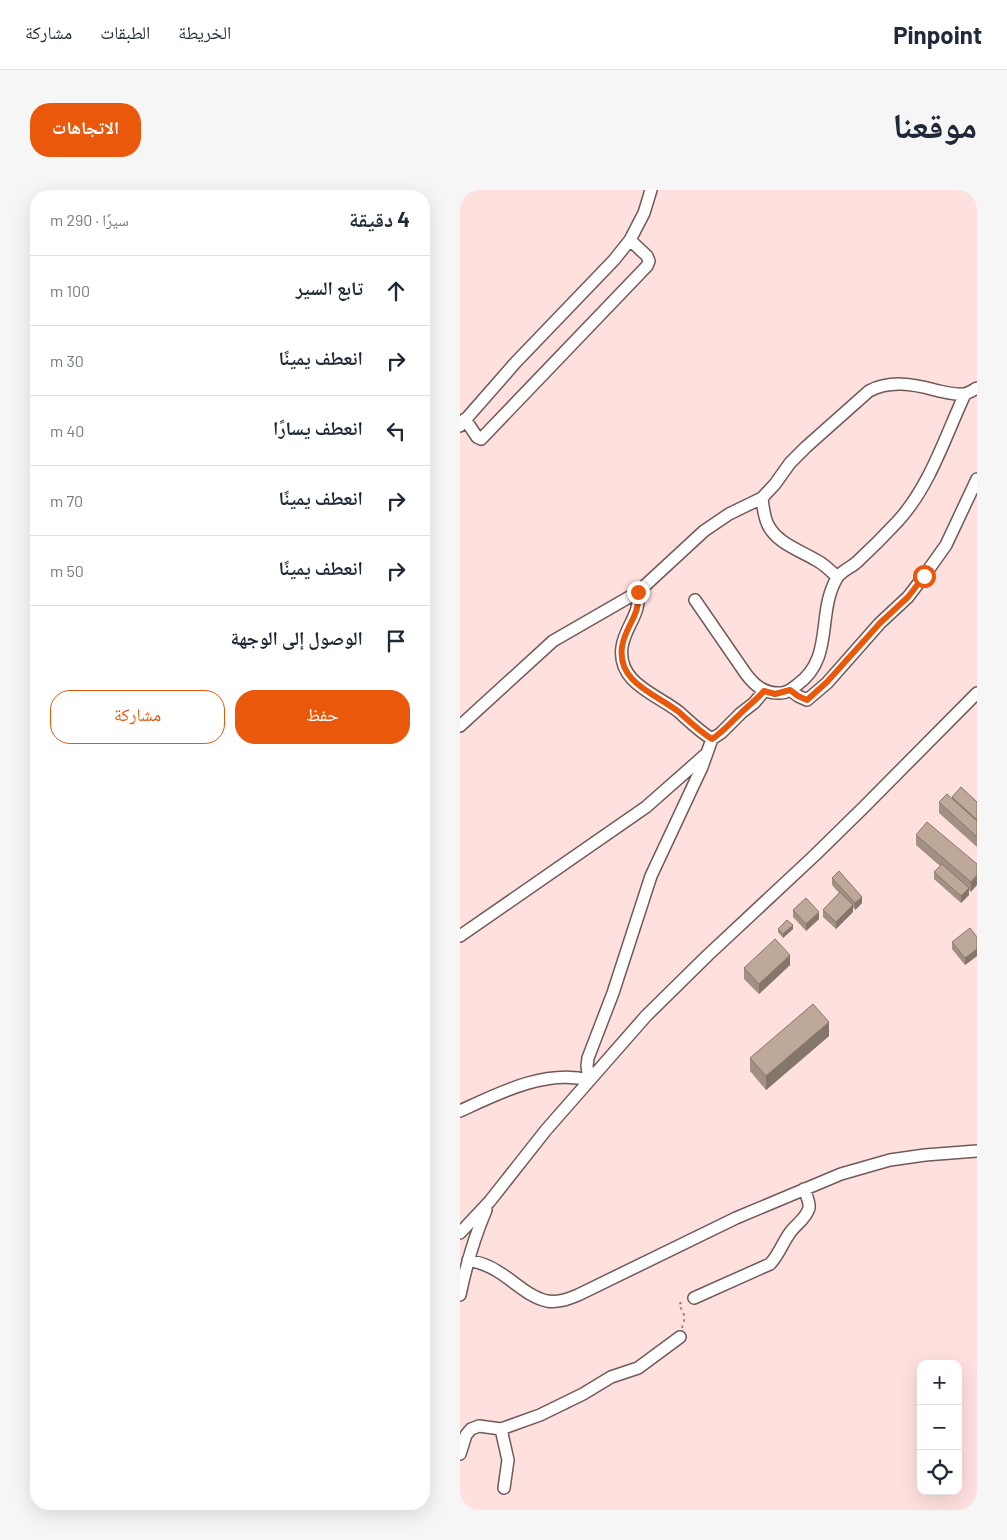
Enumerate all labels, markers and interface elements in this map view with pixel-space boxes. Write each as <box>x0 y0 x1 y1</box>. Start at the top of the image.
text: Pinpoint <box>893 20 982 49</box>
text: مشاركة <box>25 21 72 43</box>
text: الطبقات <box>100 21 150 43</box>
text: الخريطة <box>178 21 231 43</box>
button: الاتجاهات <box>30 103 141 157</box>
text: موقعنا <box>892 103 977 145</box>
text: 4 دقيقة <box>349 206 410 231</box>
text: سيرًا · 290 m <box>50 210 129 229</box>
text: تابع السير <box>296 276 363 299</box>
icon: ahead <box>382 277 410 305</box>
text: 100 m <box>50 281 90 300</box>
text: انعطف يمينًا <box>279 346 363 369</box>
icon: right <box>382 347 410 375</box>
text: 30 m <box>50 351 84 370</box>
text: انعطف يسارًا <box>273 416 363 439</box>
icon: left <box>382 417 410 445</box>
text: 40 m <box>50 421 84 440</box>
text: انعطف يمينًا <box>279 486 363 509</box>
icon: right <box>382 487 410 515</box>
text: 70 m <box>50 491 83 510</box>
text: انعطف يمينًا <box>279 556 363 579</box>
icon: right <box>382 557 410 585</box>
text: 50 m <box>50 561 84 580</box>
route start <box>913 565 936 588</box>
route end <box>627 581 650 604</box>
text: الوصول إلى الوجهة <box>230 626 363 649</box>
icon: arrive <box>382 627 410 655</box>
button: مشاركة <box>50 690 225 744</box>
button: حفظ <box>235 690 410 744</box>
map controls <box>917 1360 962 1495</box>
button: + <box>917 1360 962 1405</box>
button: − <box>917 1405 962 1450</box>
button: locate <box>917 1450 962 1495</box>

